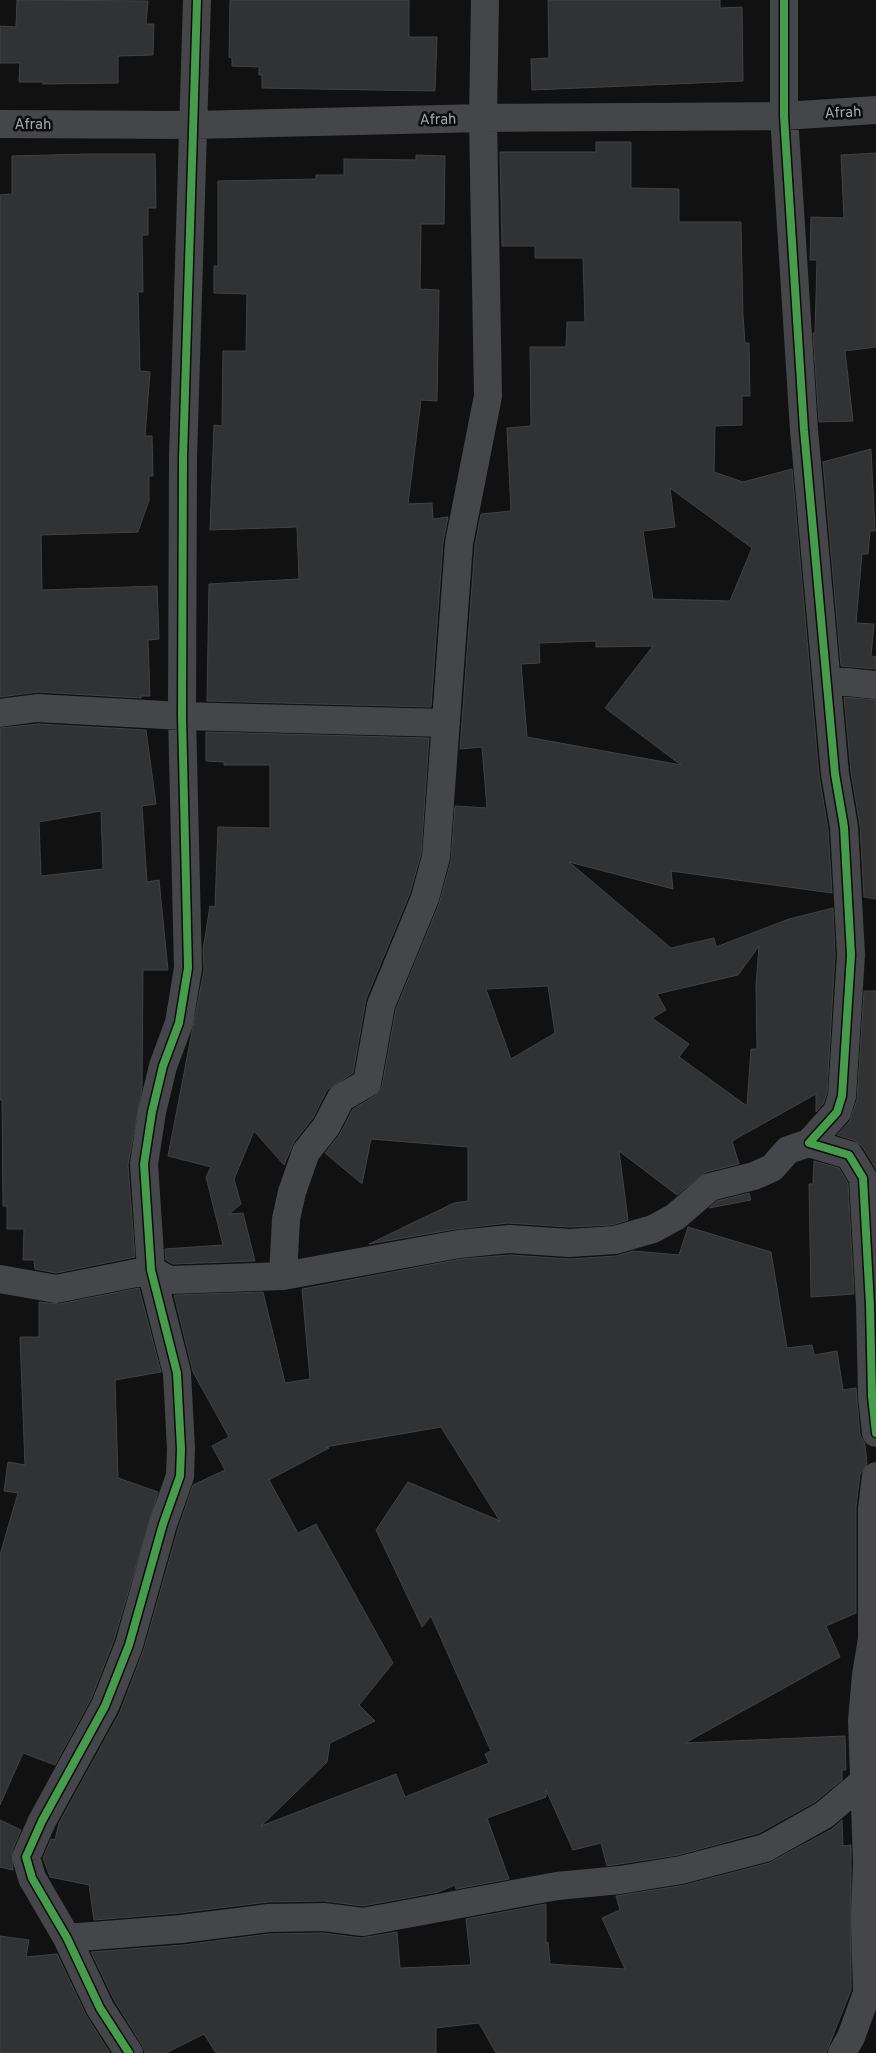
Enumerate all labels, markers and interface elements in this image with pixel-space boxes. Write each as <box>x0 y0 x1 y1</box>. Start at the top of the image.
street label: Afrah <box>824 103 862 124</box>
street label: Afrah <box>419 111 457 130</box>
street label: Afrah <box>15 116 51 135</box>

